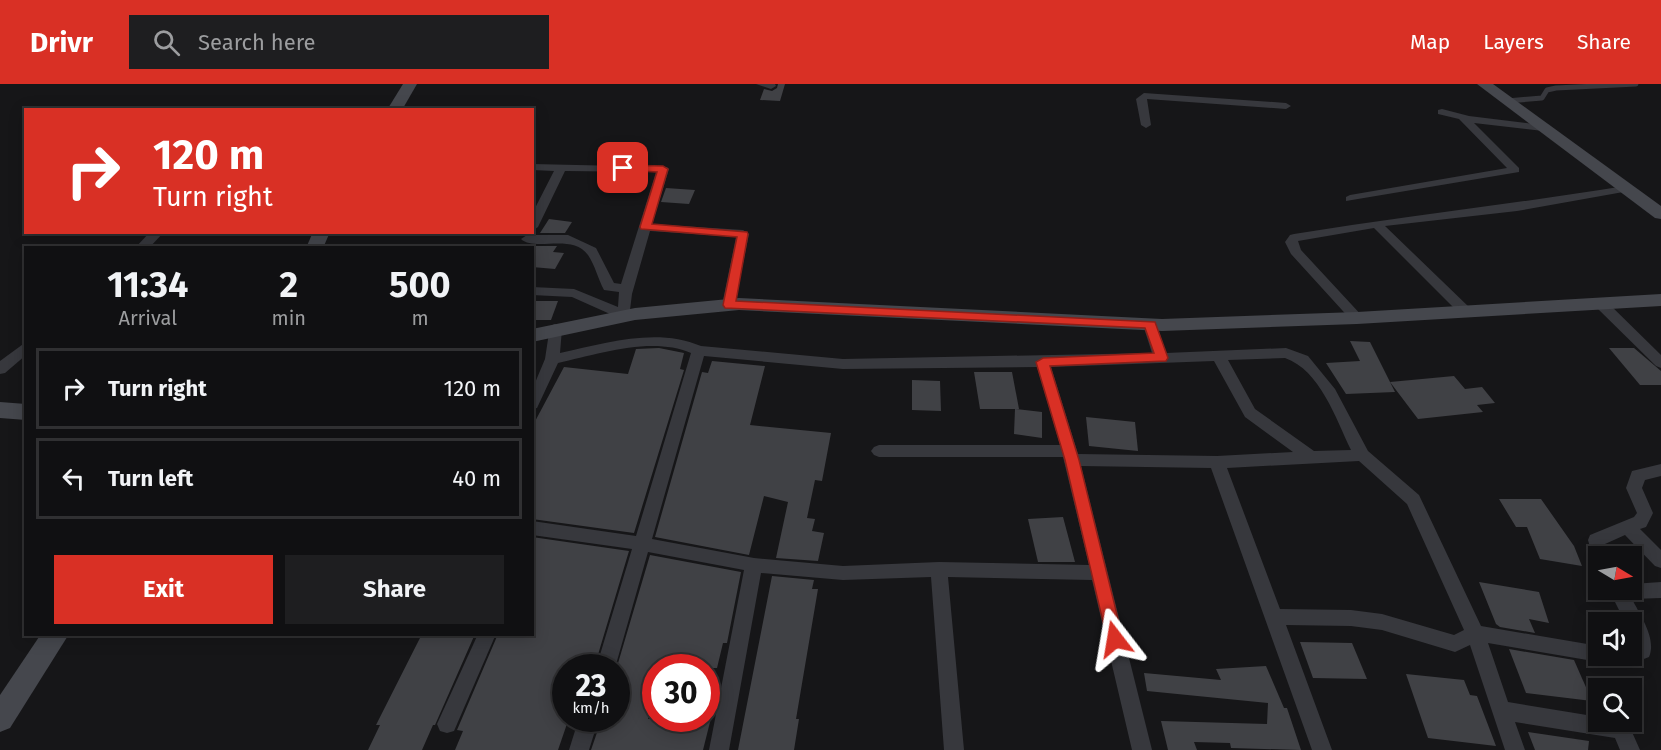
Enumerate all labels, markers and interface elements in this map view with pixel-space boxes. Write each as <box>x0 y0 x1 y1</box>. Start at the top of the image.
search box <box>129 15 549 69</box>
text: Drivr <box>30 26 93 59</box>
icon: search <box>150 26 183 59</box>
text: Search here <box>198 29 315 56</box>
text: Map <box>1410 29 1450 55</box>
text: Layers <box>1483 29 1544 55</box>
text: Share <box>1577 29 1631 55</box>
text: 120 m <box>153 130 264 180</box>
icon: right <box>54 132 132 210</box>
pin <box>597 142 648 193</box>
icon: arrive <box>606 151 639 184</box>
text: Turn right <box>153 181 273 213</box>
text: 11:34 <box>107 263 188 307</box>
text: 2 <box>279 263 298 307</box>
text: 500 <box>389 263 451 307</box>
text: Arrival <box>118 306 177 330</box>
text: min <box>272 306 306 330</box>
text: m <box>411 306 429 330</box>
icon: right <box>57 372 90 405</box>
text: Turn right <box>108 375 207 402</box>
text: 120 m <box>444 375 501 402</box>
icon: left <box>57 462 90 495</box>
text: Turn left <box>108 465 193 492</box>
text: 40 m <box>452 465 501 492</box>
north arrow <box>1588 546 1642 600</box>
map controls <box>1588 546 1642 732</box>
button: Exit <box>54 555 273 624</box>
button: Share <box>285 555 504 624</box>
position arrow <box>1083 607 1147 671</box>
button: sound <box>1588 612 1642 666</box>
speed limit sign: 30 <box>642 654 720 732</box>
text: 23 <box>576 668 606 704</box>
button: search <box>1588 678 1642 732</box>
text: km/h <box>572 699 610 717</box>

